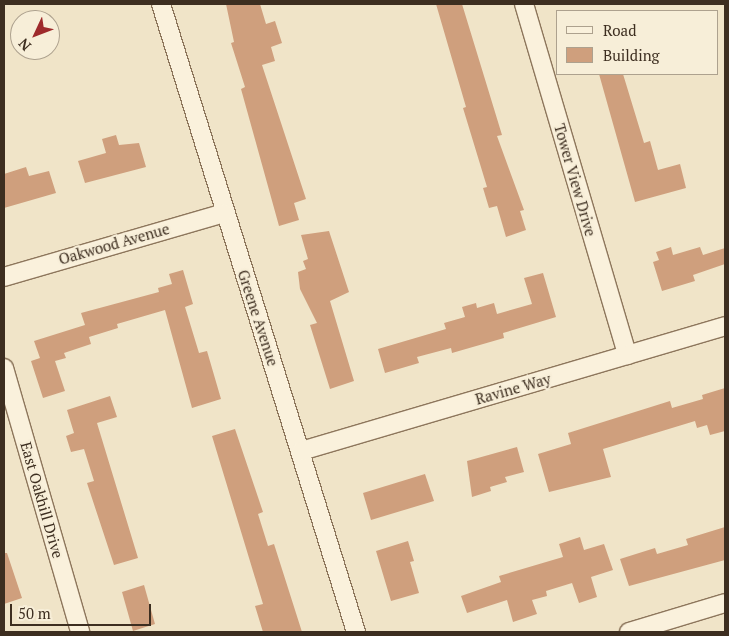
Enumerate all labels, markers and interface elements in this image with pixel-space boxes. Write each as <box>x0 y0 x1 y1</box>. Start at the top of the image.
north arrow <box>10 10 60 60</box>
legend <box>556 10 719 75</box>
text: Road <box>603 20 636 40</box>
text: N <box>14 35 35 55</box>
text: Building <box>603 45 660 65</box>
street label: Tower View Drive <box>550 121 600 239</box>
street label: Oakwood Avenue <box>56 220 172 268</box>
street label: Greene Avenue <box>234 267 282 369</box>
street label: Ravine Way <box>473 370 553 408</box>
street label: East Oakhill Drive <box>17 440 67 560</box>
scale bar <box>12 594 154 626</box>
text: 50 m <box>18 603 51 623</box>

